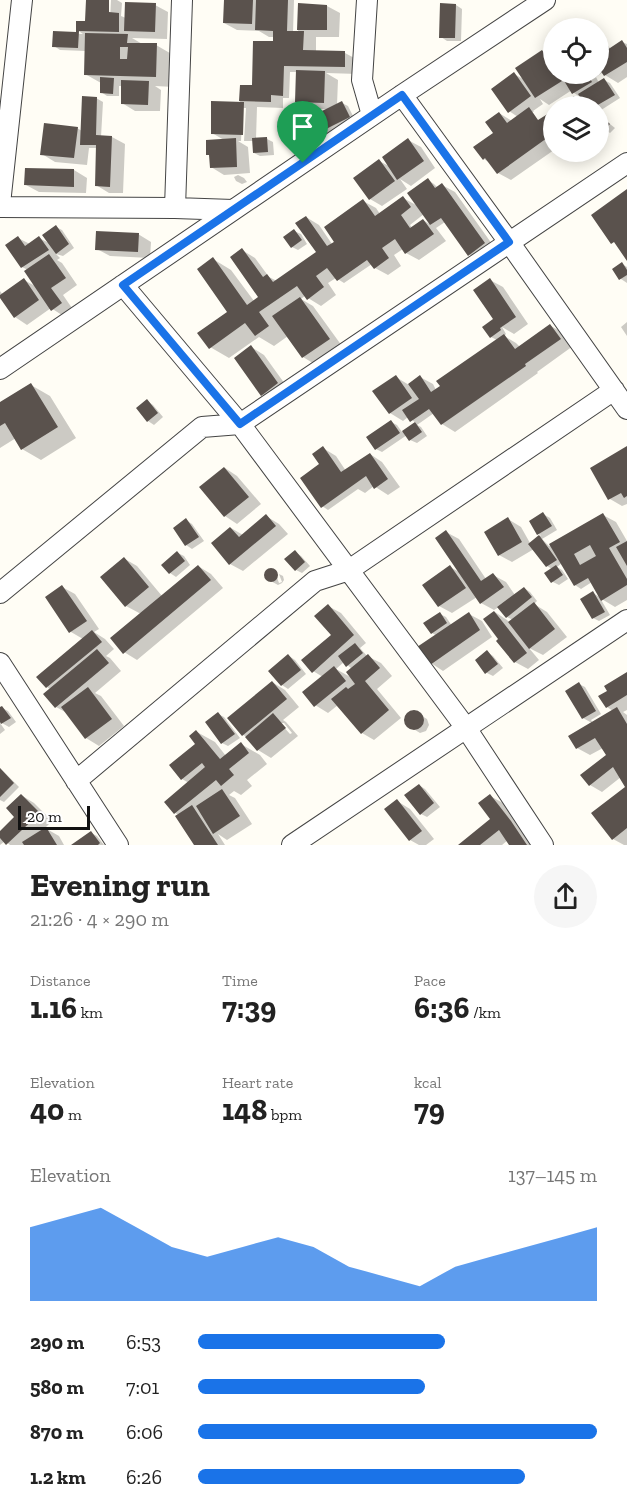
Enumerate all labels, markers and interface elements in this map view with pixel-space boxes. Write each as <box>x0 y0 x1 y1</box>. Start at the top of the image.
map controls <box>543 18 609 162</box>
button: locate <box>543 18 609 84</box>
button: layers <box>543 96 609 162</box>
pin <box>277 101 328 163</box>
icon: arrive <box>286 110 319 143</box>
scale bar <box>18 803 90 830</box>
text: 20 m <box>27 807 62 826</box>
text: Evening run <box>30 865 210 904</box>
button: share <box>534 865 597 928</box>
text: 21:26 · 4 × 290 m <box>30 907 169 931</box>
text: Distance <box>30 971 91 990</box>
text: Time <box>222 971 258 990</box>
text: Pace <box>414 971 446 990</box>
text: 1.16 <box>30 990 77 1026</box>
text: 7:39 <box>222 990 276 1026</box>
text: 6:36 <box>414 990 470 1026</box>
text: km <box>77 1003 103 1022</box>
text: /km <box>470 1003 501 1022</box>
text: Elevation <box>30 1073 95 1092</box>
text: Heart rate <box>222 1073 293 1092</box>
text: kcal <box>414 1073 441 1092</box>
text: 40 <box>30 1092 64 1128</box>
text: 148 <box>222 1092 267 1128</box>
text: 79 <box>414 1092 445 1128</box>
text: m <box>64 1105 82 1124</box>
text: bpm <box>267 1105 302 1124</box>
text: Elevation <box>30 1163 111 1187</box>
text: 137–145 m <box>508 1163 597 1187</box>
text: 290 m <box>30 1330 84 1354</box>
text: 6:53 <box>126 1330 161 1354</box>
text: 580 m <box>30 1375 84 1399</box>
text: 7:01 <box>126 1375 159 1399</box>
text: 870 m <box>30 1420 83 1444</box>
text: 6:06 <box>126 1420 163 1444</box>
text: 1.2 km <box>30 1465 86 1489</box>
text: 6:26 <box>126 1465 162 1489</box>

